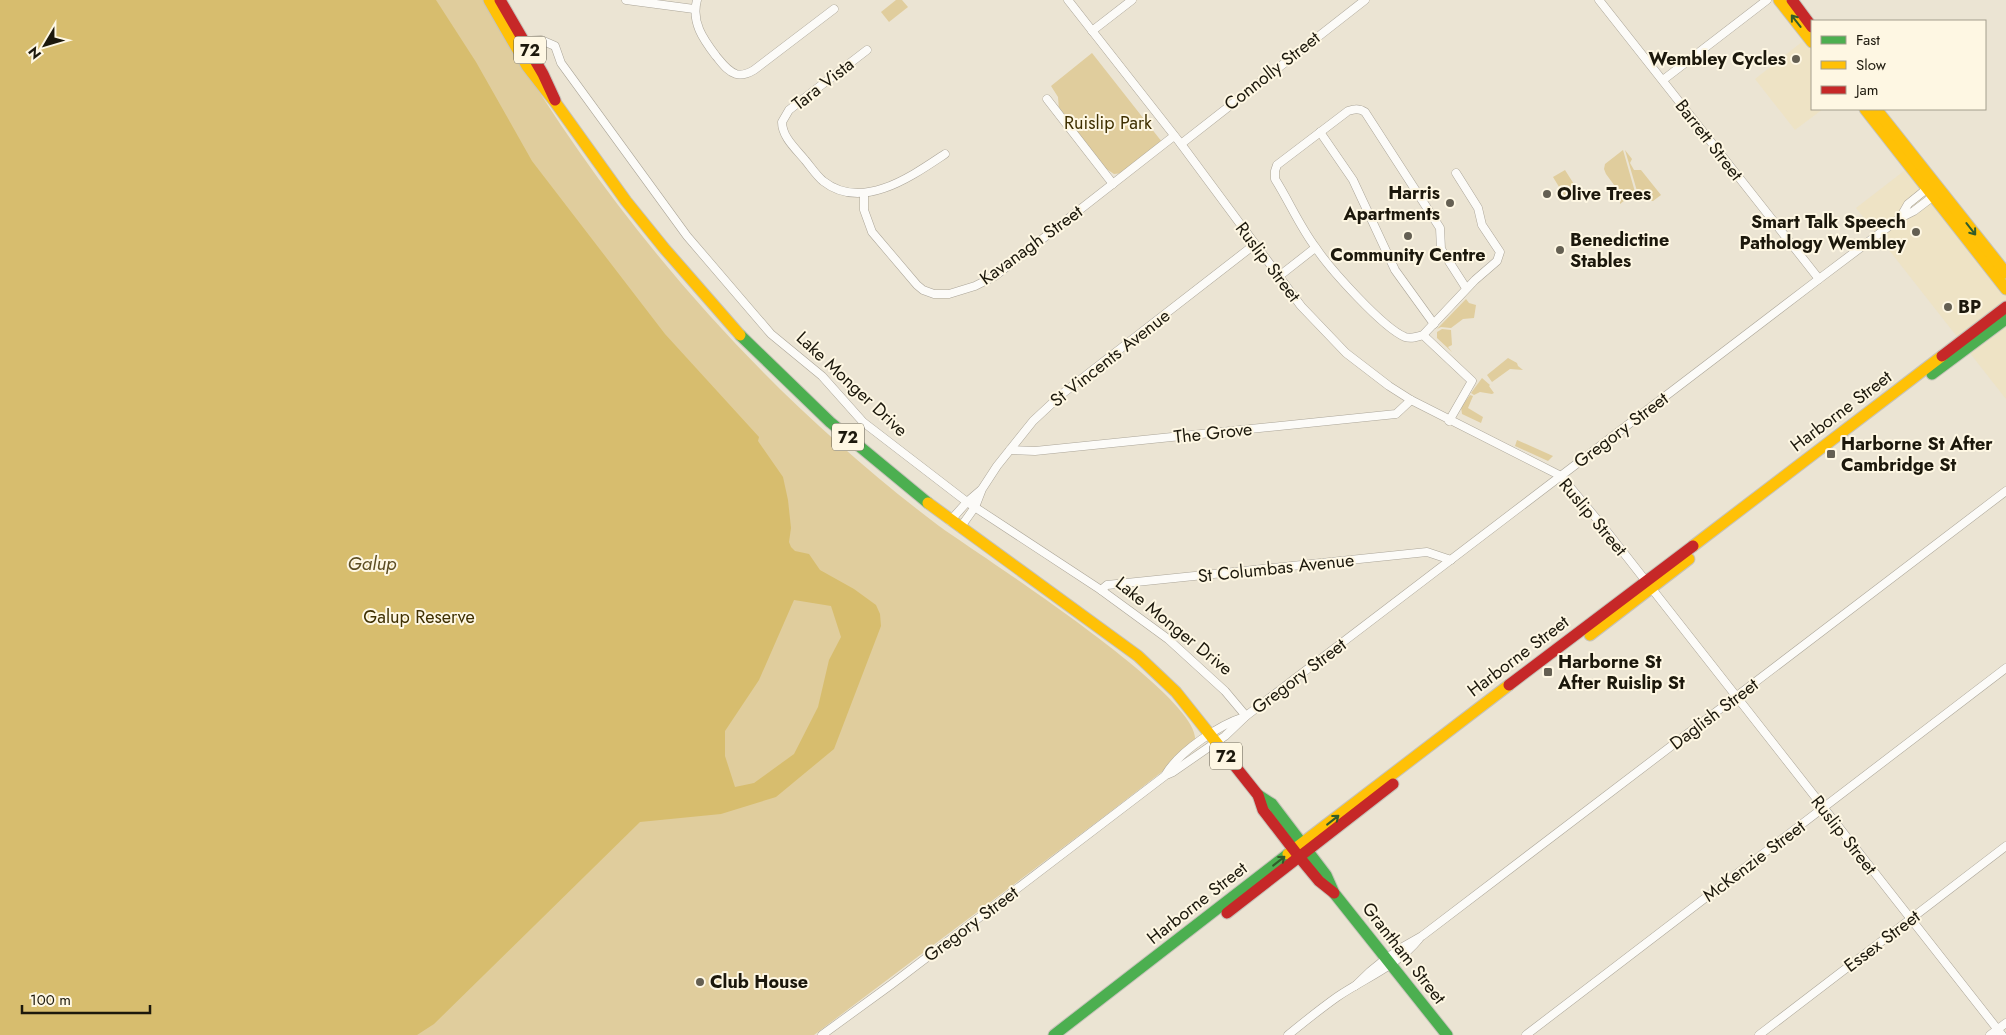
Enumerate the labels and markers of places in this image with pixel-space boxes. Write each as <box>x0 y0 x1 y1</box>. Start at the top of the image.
place label: Wembley Cycles <box>1648 46 1786 72</box>
marker: Wembley Cycles <box>1790 53 1802 65</box>
place label: Harris Apartments <box>1342 180 1440 227</box>
place label: Olive Trees <box>1557 181 1651 207</box>
marker: Olive Trees <box>1541 188 1553 200</box>
marker: Harris Apartments <box>1444 197 1456 209</box>
place label: Smart Talk Speech Pathology Wembley <box>1740 209 1907 256</box>
marker: Smart Talk Speech Pathology Wembley <box>1910 226 1922 238</box>
place label: Benedictine Stables <box>1570 227 1669 274</box>
marker: Community Centre <box>1402 230 1414 242</box>
place label: Community Centre <box>1330 242 1486 268</box>
marker: Benedictine Stables <box>1554 244 1566 256</box>
place label: BP <box>1958 294 1981 320</box>
marker: BP <box>1942 301 1954 313</box>
place label: Harborne St After Cambridge St <box>1841 431 1993 478</box>
marker: Harborne St After Cambridge St <box>1825 448 1837 460</box>
place label: Harborne St After Ruislip St <box>1557 649 1685 696</box>
marker: Harborne St After Ruislip St <box>1542 666 1554 678</box>
place label: Club House <box>710 969 808 995</box>
marker: Club House <box>694 976 706 988</box>

